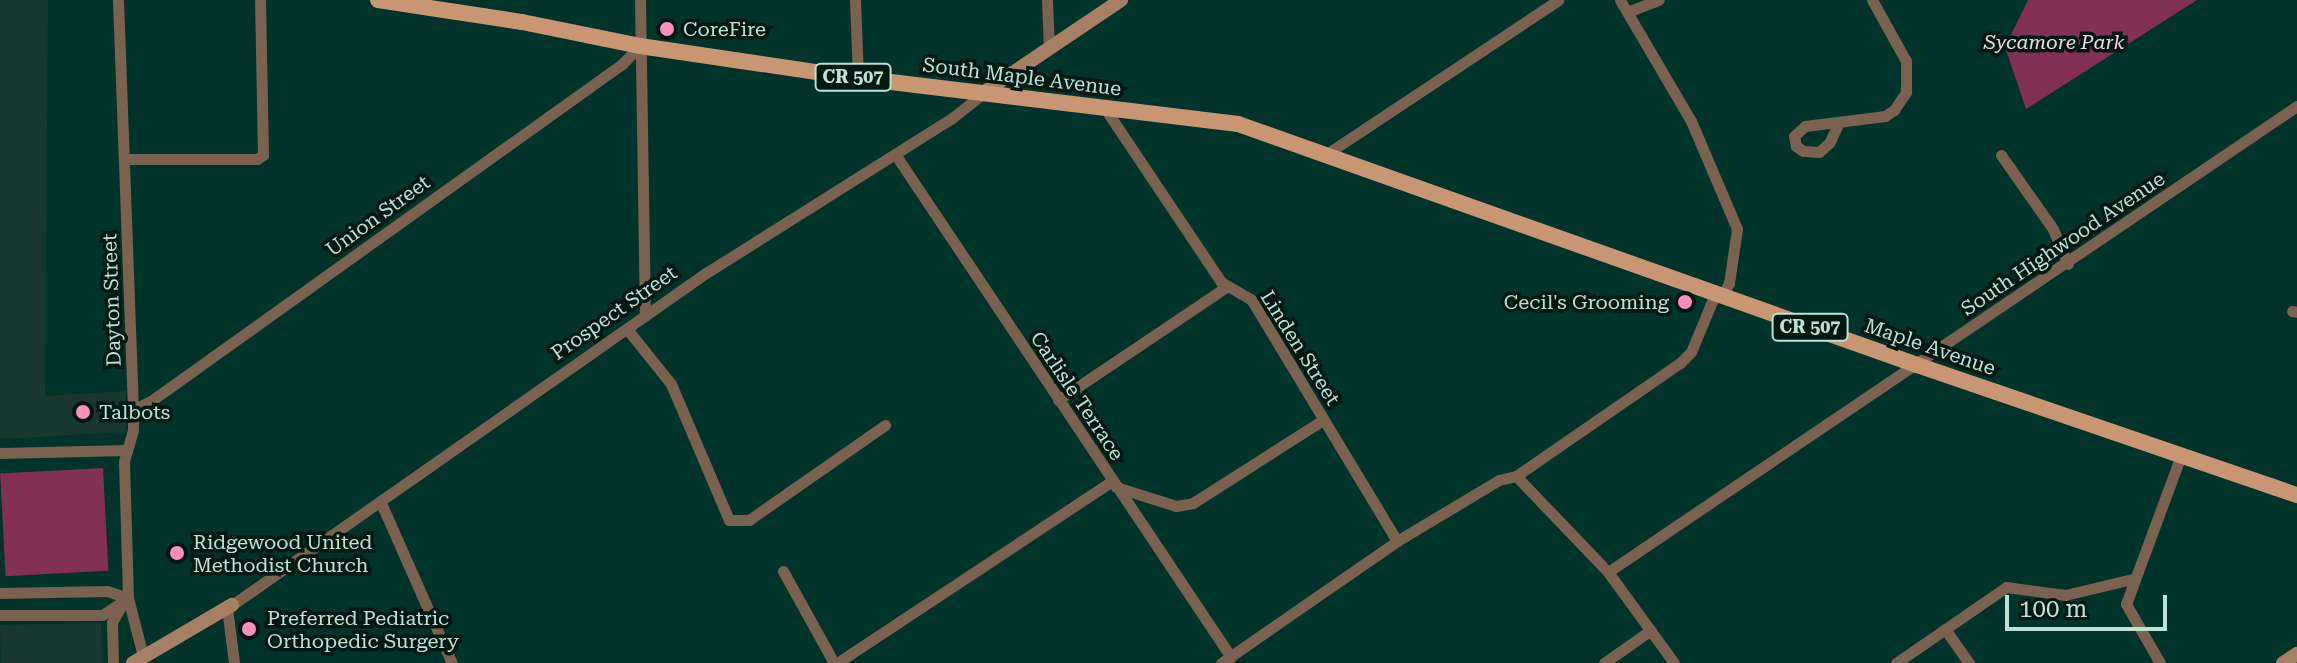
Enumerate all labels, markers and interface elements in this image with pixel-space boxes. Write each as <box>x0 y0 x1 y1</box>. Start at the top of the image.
place label: CoreFire <box>683 17 766 41</box>
marker: CoreFire <box>658 20 676 38</box>
park label: Sycamore Park <box>1984 30 2124 54</box>
street label: South Maple Avenue <box>921 53 1123 101</box>
road number: CR 507 <box>813 63 893 91</box>
street label: South Highwood Avenue <box>1957 167 2169 321</box>
street label: Union Street <box>321 170 435 262</box>
street label: Dayton Street <box>98 233 126 367</box>
street label: Prospect Street <box>547 261 681 365</box>
street label: Linden Street <box>1255 286 1345 410</box>
place label: Cecil's Grooming <box>1504 290 1669 314</box>
marker: Cecil's Grooming <box>1676 293 1694 311</box>
road number: CR 507 <box>1770 313 1850 341</box>
street label: Maple Avenue <box>1861 313 1999 381</box>
street label: Carlisle Terrace <box>1025 327 1129 465</box>
place label: Talbots <box>99 400 170 424</box>
marker: Talbots <box>74 403 92 421</box>
place label: Ridgewood United Methodist Church <box>193 530 372 577</box>
marker: Ridgewood United Methodist Church <box>168 544 186 562</box>
scale bar <box>2009 579 2171 629</box>
text: 100 m <box>2019 595 2087 623</box>
place label: Preferred Pediatric Orthopedic Surgery <box>267 606 459 653</box>
marker: Preferred Pediatric Orthopedic Surgery <box>238 618 260 640</box>

